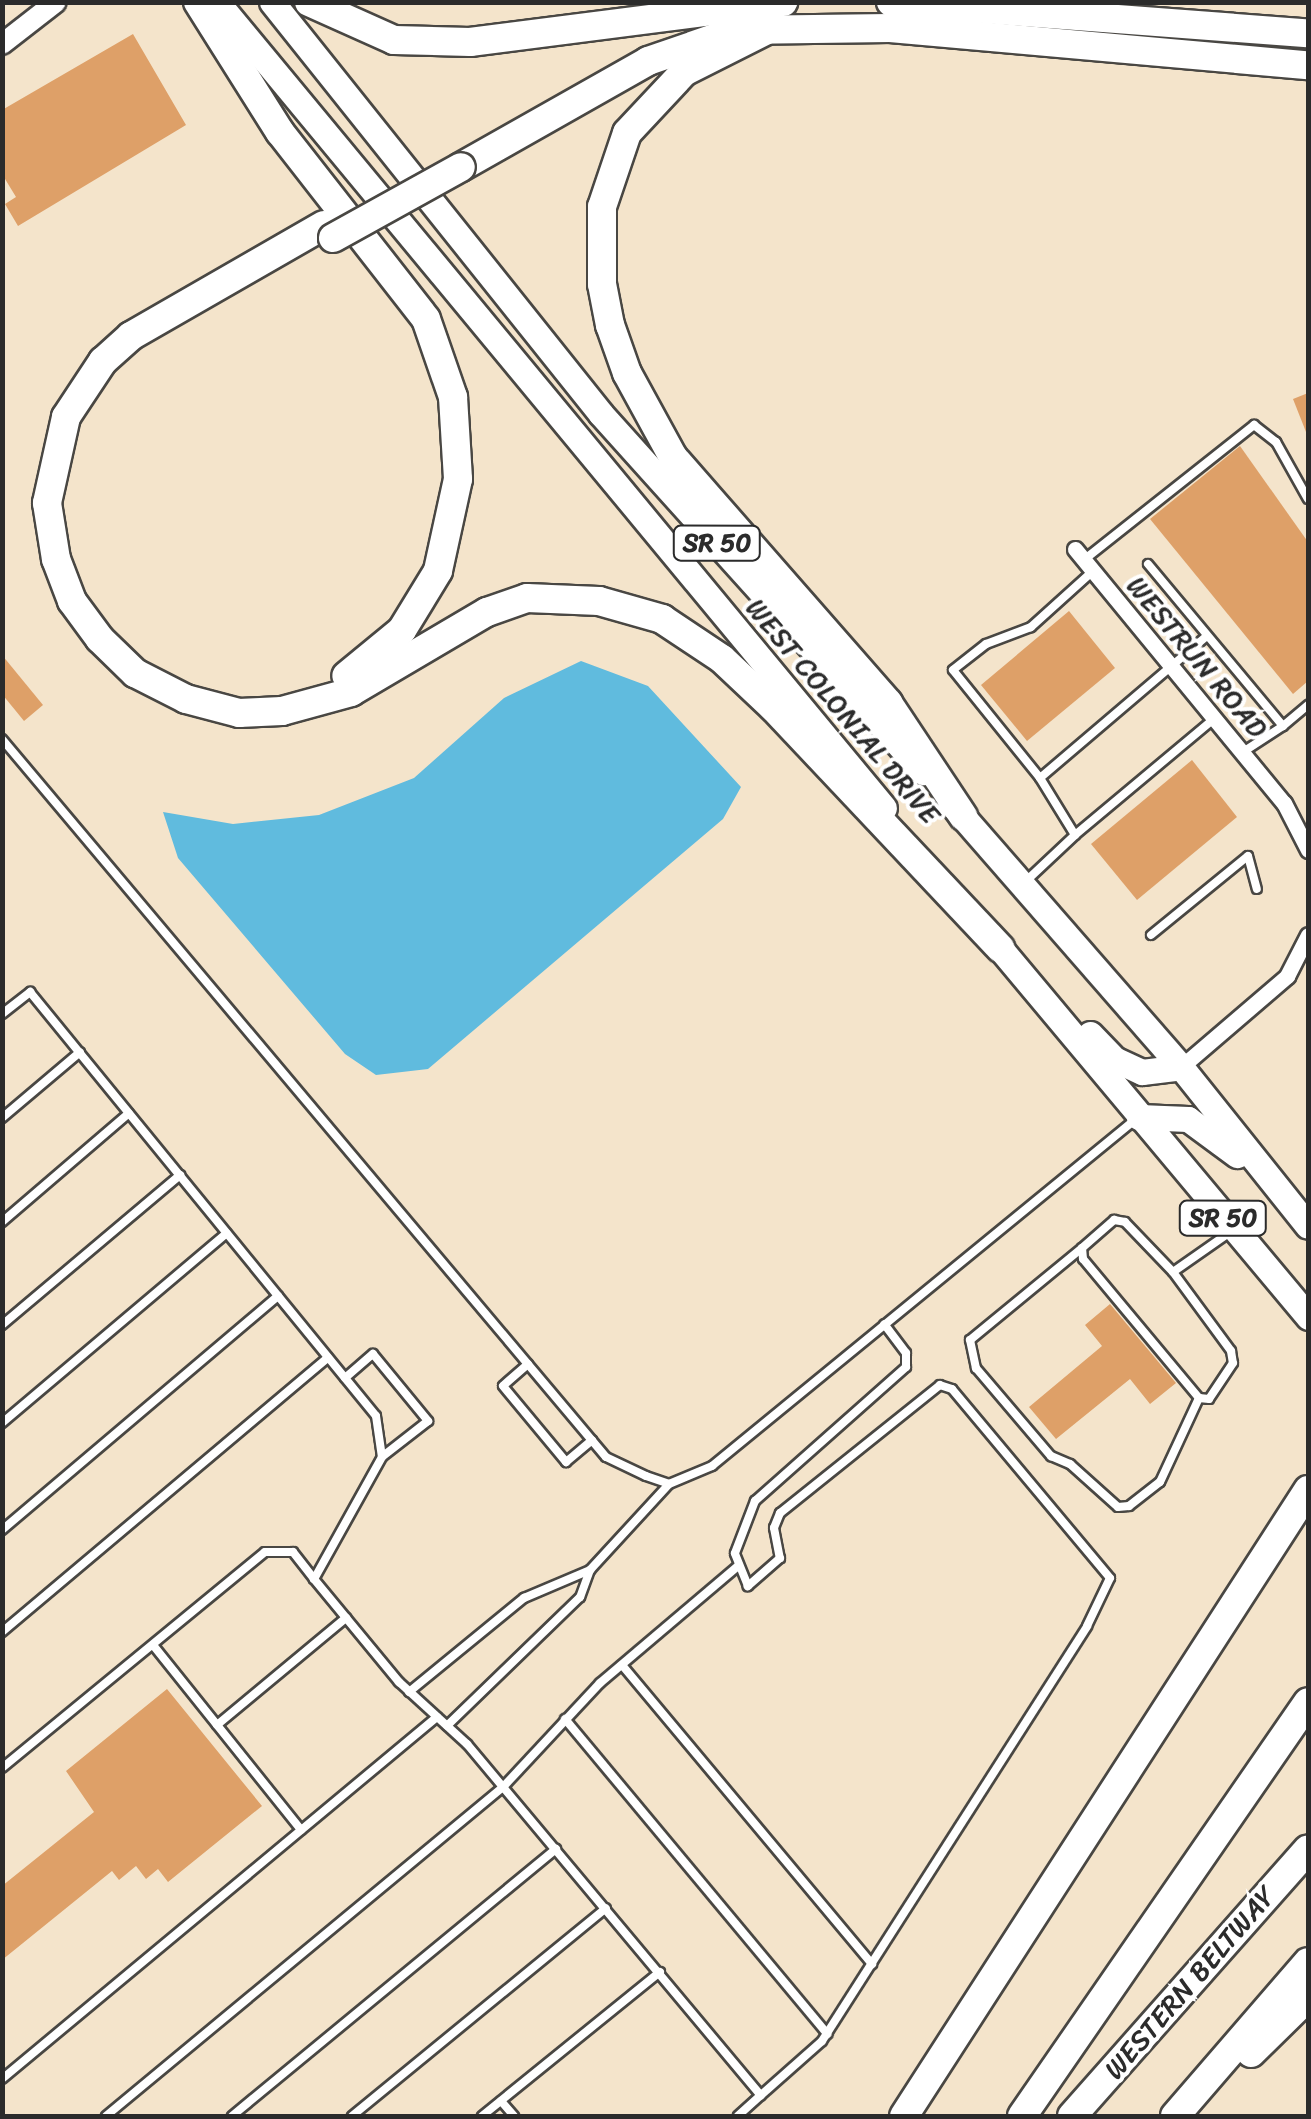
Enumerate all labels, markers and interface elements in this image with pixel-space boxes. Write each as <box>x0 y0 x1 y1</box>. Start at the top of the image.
road number: SR 50 <box>672 523 762 563</box>
street label: WESTRUN ROAD <box>1120 569 1274 745</box>
street label: WEST COLONIAL DRIVE <box>738 590 948 832</box>
road number: SR 50 <box>1178 1198 1268 1238</box>
street label: WESTERN BELTWAY <box>1099 1881 1281 2085</box>

